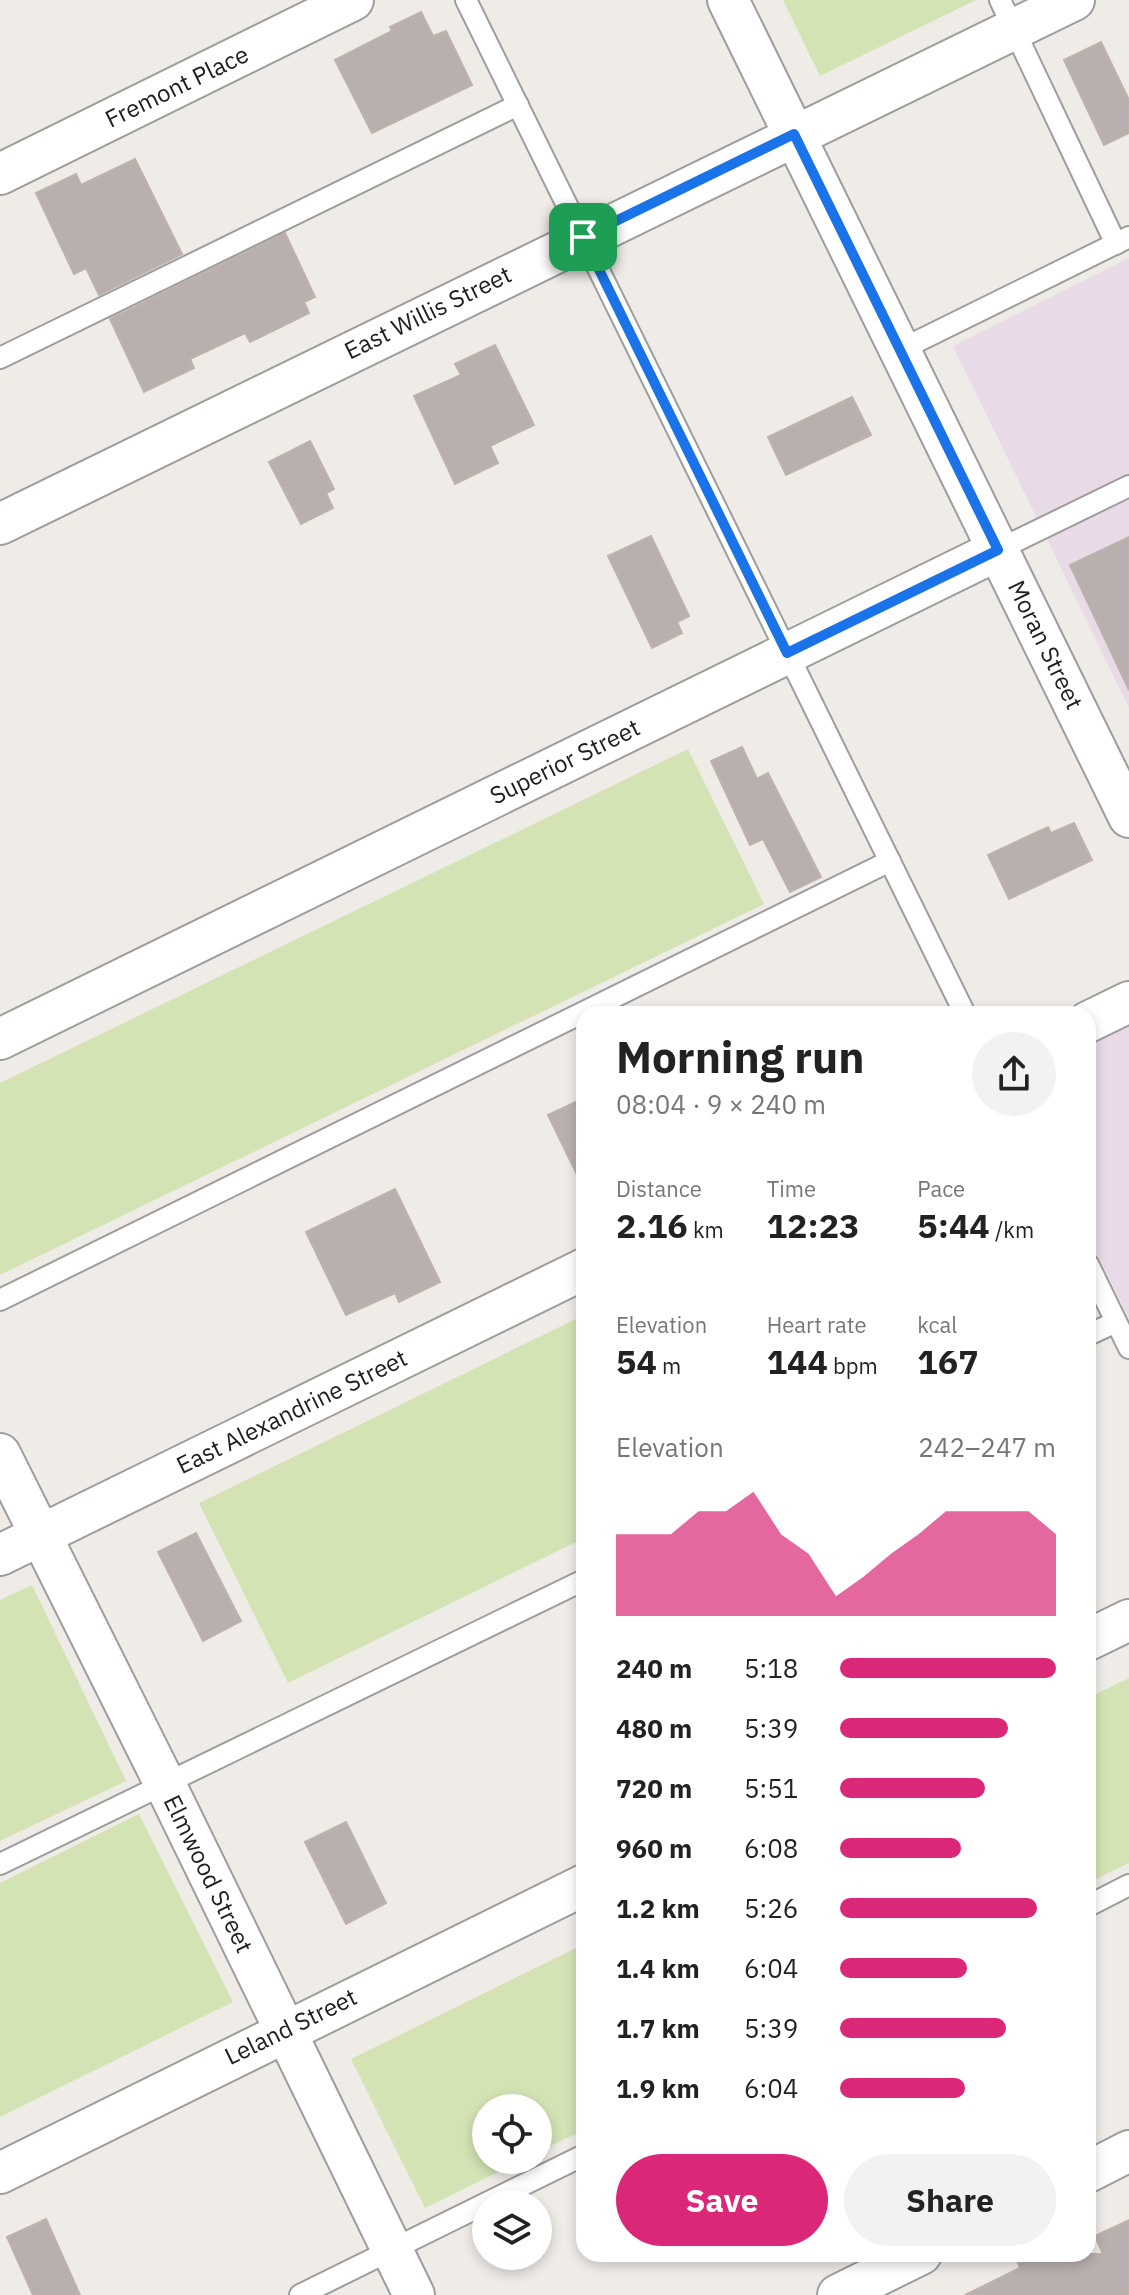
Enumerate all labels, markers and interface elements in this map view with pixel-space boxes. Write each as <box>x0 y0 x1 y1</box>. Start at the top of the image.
street label: Fremont Place <box>99 38 254 135</box>
pin <box>549 203 617 271</box>
icon: arrive <box>561 215 605 259</box>
street label: East Willis Street <box>339 258 516 366</box>
street label: Moran Street <box>1001 575 1091 714</box>
street label: Superior Street <box>484 711 645 811</box>
text: Morning run <box>616 1028 865 1085</box>
button: share <box>972 1032 1056 1116</box>
text: 08:04 · 9 × 240 m <box>616 1087 826 1121</box>
text: Distance <box>616 1174 702 1203</box>
text: Time <box>767 1174 816 1203</box>
text: Pace <box>917 1174 965 1203</box>
text: 2.16 <box>616 1203 688 1247</box>
text: 12:23 <box>767 1203 859 1247</box>
text: 5:44 <box>917 1203 990 1247</box>
text: km <box>688 1215 724 1244</box>
text: /km <box>990 1215 1034 1244</box>
text: Elevation <box>616 1310 707 1339</box>
text: Heart rate <box>767 1310 867 1339</box>
text: kcal <box>917 1310 957 1339</box>
text: 54 <box>616 1339 657 1383</box>
text: 144 <box>767 1339 828 1383</box>
text: 167 <box>917 1339 979 1383</box>
street label: East Alexandrine Street <box>171 1341 412 1481</box>
text: m <box>657 1351 681 1380</box>
text: bpm <box>828 1351 878 1380</box>
text: Elevation <box>616 1430 724 1464</box>
text: 242–247 m <box>918 1430 1056 1464</box>
text: 240 m <box>616 1651 692 1685</box>
text: 5:18 <box>744 1651 798 1685</box>
text: 480 m <box>616 1711 692 1745</box>
text: 5:39 <box>744 1711 798 1745</box>
text: 720 m <box>616 1771 692 1805</box>
text: 5:51 <box>744 1771 798 1805</box>
street label: Elmwood Street <box>157 1789 261 1958</box>
text: 960 m <box>616 1831 692 1865</box>
text: 6:08 <box>744 1831 798 1865</box>
text: 1.2 km <box>616 1891 700 1925</box>
text: 5:26 <box>744 1891 798 1925</box>
text: 1.4 km <box>616 1951 700 1985</box>
text: 6:04 <box>744 1951 798 1985</box>
street label: Leland Street <box>219 1980 362 2072</box>
text: 1.7 km <box>616 2011 700 2045</box>
text: 5:39 <box>744 2011 798 2045</box>
text: 1.9 km <box>616 2071 700 2105</box>
text: 6:04 <box>744 2071 798 2105</box>
map controls <box>472 2094 552 2270</box>
button: locate <box>472 2094 552 2174</box>
button: Save <box>616 2154 828 2246</box>
button: Share <box>844 2154 1056 2246</box>
button: layers <box>472 2190 552 2270</box>

